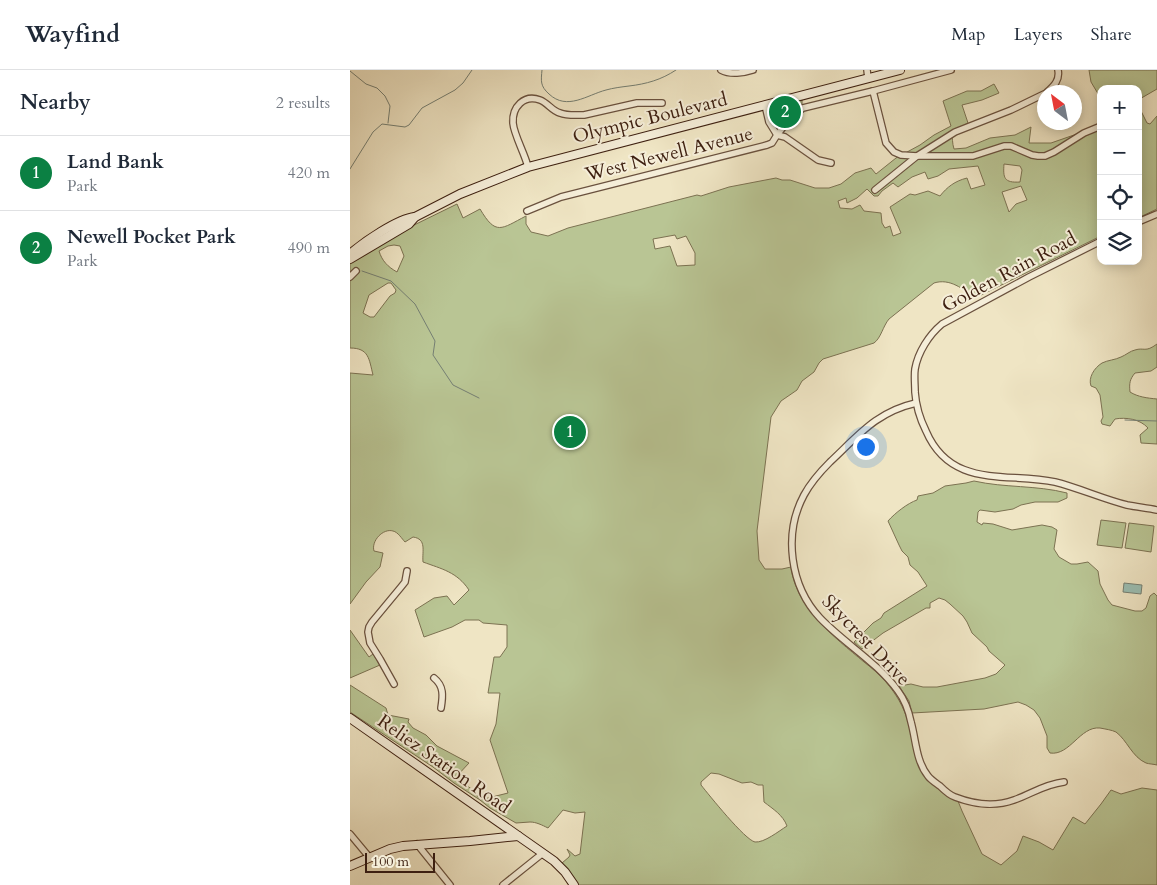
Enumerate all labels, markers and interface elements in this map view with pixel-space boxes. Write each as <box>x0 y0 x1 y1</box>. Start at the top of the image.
text: Wayfind <box>25 18 120 51</box>
text: Map <box>951 22 986 47</box>
text: Layers <box>1014 22 1063 47</box>
text: Share <box>1091 22 1132 47</box>
north arrow <box>1037 85 1082 130</box>
map controls <box>1097 85 1142 265</box>
button: + <box>1097 85 1142 130</box>
street label: Olympic Boulevard <box>570 86 730 150</box>
text: Nearby <box>20 88 91 117</box>
text: 2 results <box>276 92 330 114</box>
pin: 2 <box>769 93 801 131</box>
street label: West Newell Avenue <box>581 121 756 188</box>
button: − <box>1097 130 1142 175</box>
text: Land Bank <box>67 149 164 175</box>
text: 1 <box>32 162 40 184</box>
text: 420 m <box>288 162 330 184</box>
text: Park <box>67 175 98 197</box>
button: locate <box>1097 175 1142 220</box>
button: layers <box>1097 220 1142 265</box>
text: Newell Pocket Park <box>67 224 236 250</box>
street label: Golden Rain Road <box>937 226 1081 318</box>
text: 2 <box>32 237 40 259</box>
text: 490 m <box>288 237 330 259</box>
text: Park <box>67 250 98 272</box>
pin: 1 <box>554 413 586 451</box>
your location <box>853 434 879 460</box>
street label: Skycrest Drive <box>816 589 916 691</box>
street label: Reliez Station Road <box>372 708 516 820</box>
scale bar <box>365 850 435 873</box>
text: 100 m <box>372 852 409 871</box>

